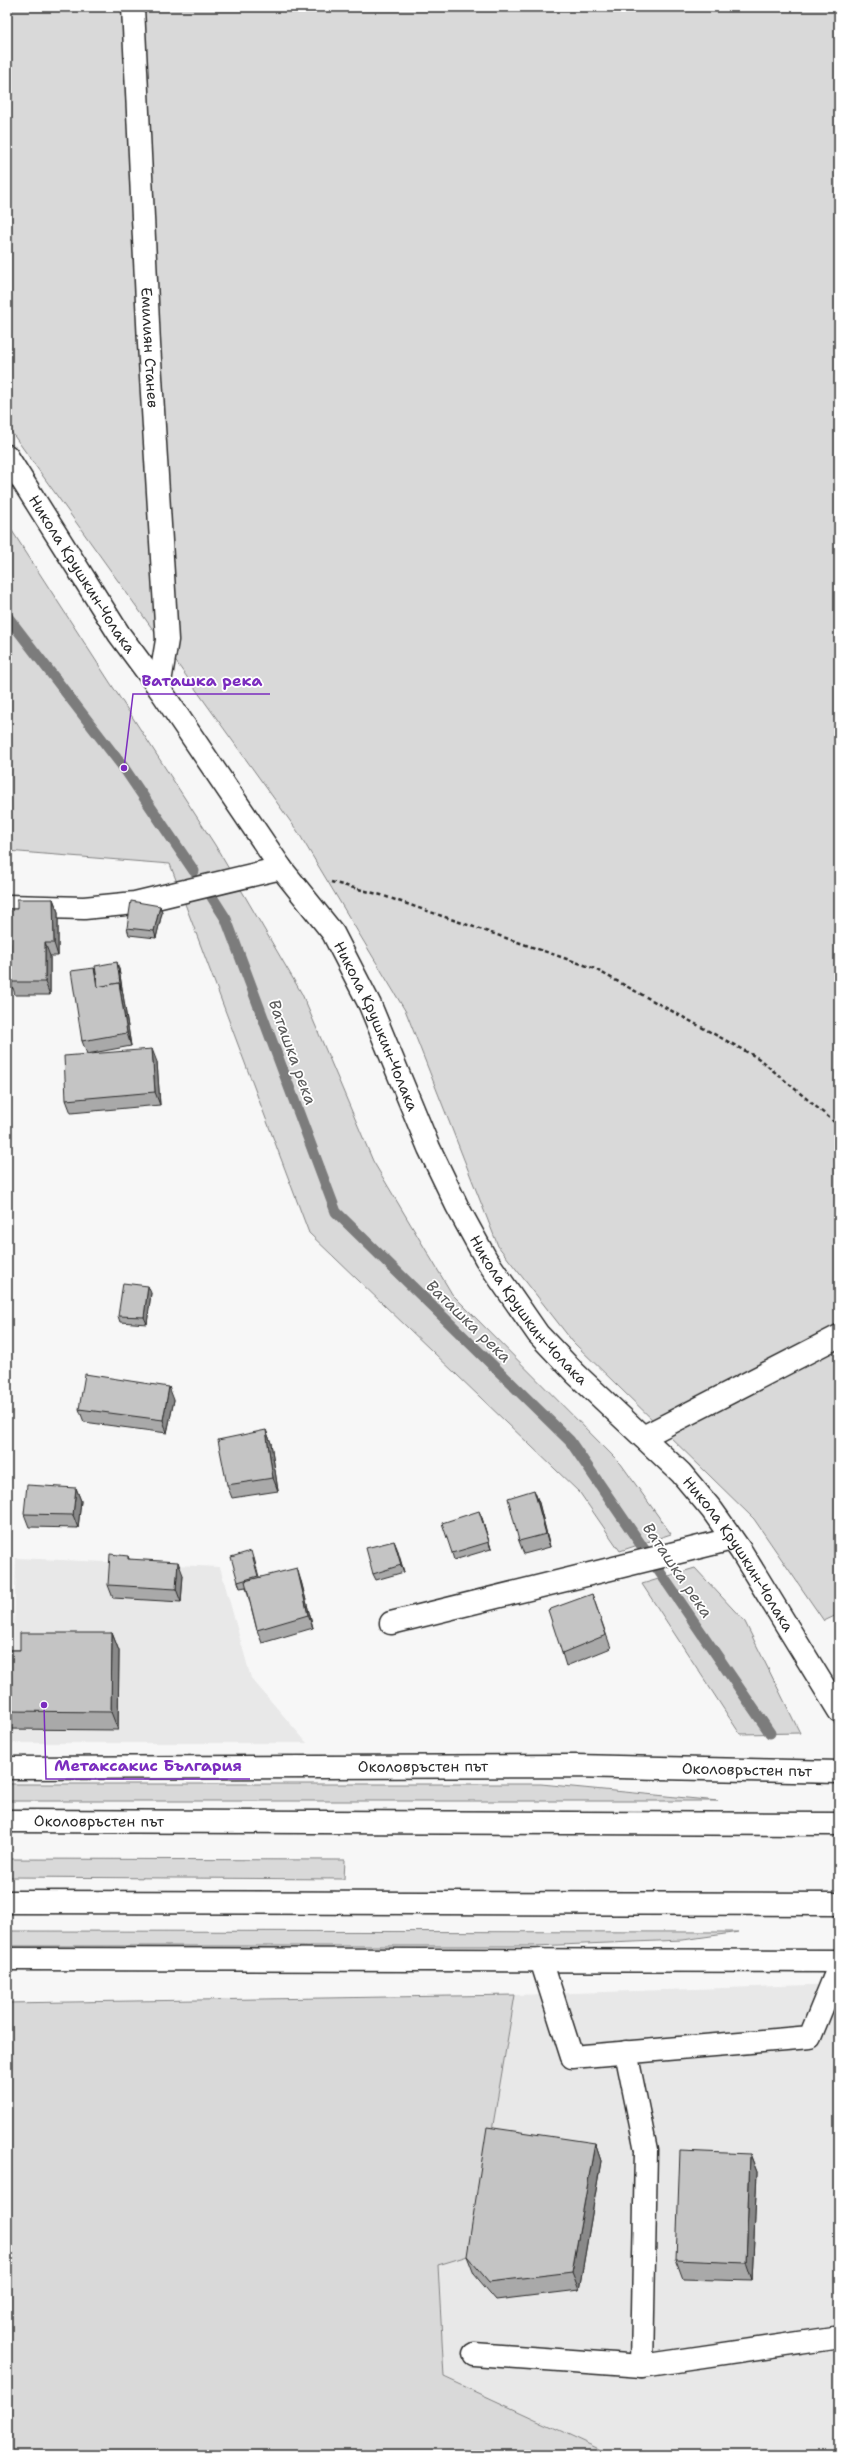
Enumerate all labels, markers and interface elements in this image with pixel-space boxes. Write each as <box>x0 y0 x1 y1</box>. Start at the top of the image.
street label: Емилиян Станев <box>136 287 163 409</box>
street label: Никола Крушкин-Чолака <box>24 491 140 658</box>
callout: Ваташка река <box>133 666 270 694</box>
text: Ваташка река <box>142 670 263 691</box>
street label: Никола Крушкин-Чолака <box>329 938 423 1115</box>
water label: Ваташка река <box>264 997 321 1108</box>
street label: Никола Крушкин-Чолака <box>465 1232 592 1390</box>
water label: Ваташка река <box>422 1275 516 1367</box>
street label: Никола Крушкин-Чолака <box>678 1472 799 1636</box>
water label: Ваташка река <box>638 1519 717 1622</box>
callout: Метаксакис България <box>46 1751 250 1779</box>
text: Метаксакис България <box>54 1755 242 1776</box>
street label: Околовръстен път <box>358 1756 489 1777</box>
street label: Околовръстен път <box>682 1758 813 1781</box>
street label: Околовръстен път <box>34 1811 165 1832</box>

